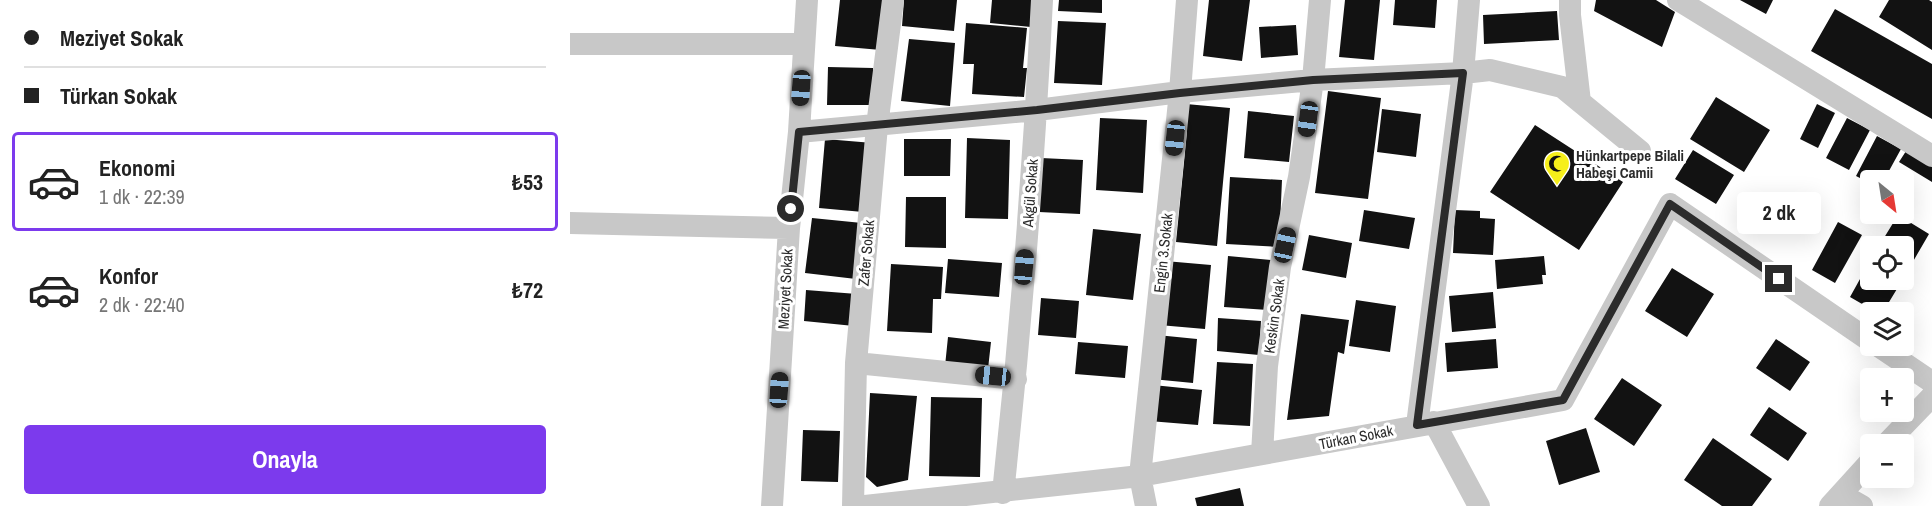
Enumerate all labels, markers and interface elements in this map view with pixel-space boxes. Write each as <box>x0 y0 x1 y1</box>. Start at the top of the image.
text: Meziyet Sokak <box>60 23 183 53</box>
car <box>791 69 811 107</box>
text: Türkan Sokak <box>60 81 177 111</box>
car <box>1297 100 1319 138</box>
car <box>1164 119 1186 157</box>
place label: Hünkartpepe Bilali Habeşi Camii <box>1576 145 1684 183</box>
mosque icon: Hünkartpepe Bilali Habeşi Camii <box>1542 149 1572 187</box>
text: Ekonomi <box>99 153 175 183</box>
icon: car <box>27 155 81 209</box>
street label: Akgül Sokak <box>1017 157 1043 229</box>
text: ₺53 <box>512 167 543 197</box>
north arrow <box>1860 170 1914 224</box>
map controls <box>1860 170 1914 488</box>
text: 1 dk · 22:39 <box>99 183 185 210</box>
callout: 2 dk <box>1737 192 1821 234</box>
route start <box>777 195 804 222</box>
text: 2 dk <box>1763 199 1795 226</box>
street label: Engin 3.Sokak <box>1148 211 1178 294</box>
street label: Zafer Sokak <box>853 218 879 287</box>
car <box>1272 226 1298 264</box>
button: locate <box>1860 236 1914 290</box>
street label: Meziyet Sokak <box>772 247 798 330</box>
car <box>1013 248 1035 286</box>
text: Konfor <box>99 261 158 291</box>
icon: car <box>27 263 81 317</box>
route end <box>1765 265 1792 292</box>
text: ₺72 <box>512 275 543 305</box>
street label: Keskin Sokak <box>1258 276 1290 355</box>
text: 2 dk · 22:40 <box>99 291 185 318</box>
button: layers <box>1860 302 1914 356</box>
car <box>974 365 1012 387</box>
button: + <box>1860 368 1914 422</box>
car <box>769 371 789 409</box>
street label: Türkan Sokak <box>1317 419 1396 454</box>
button: Onayla <box>24 425 546 494</box>
button: − <box>1860 434 1914 488</box>

